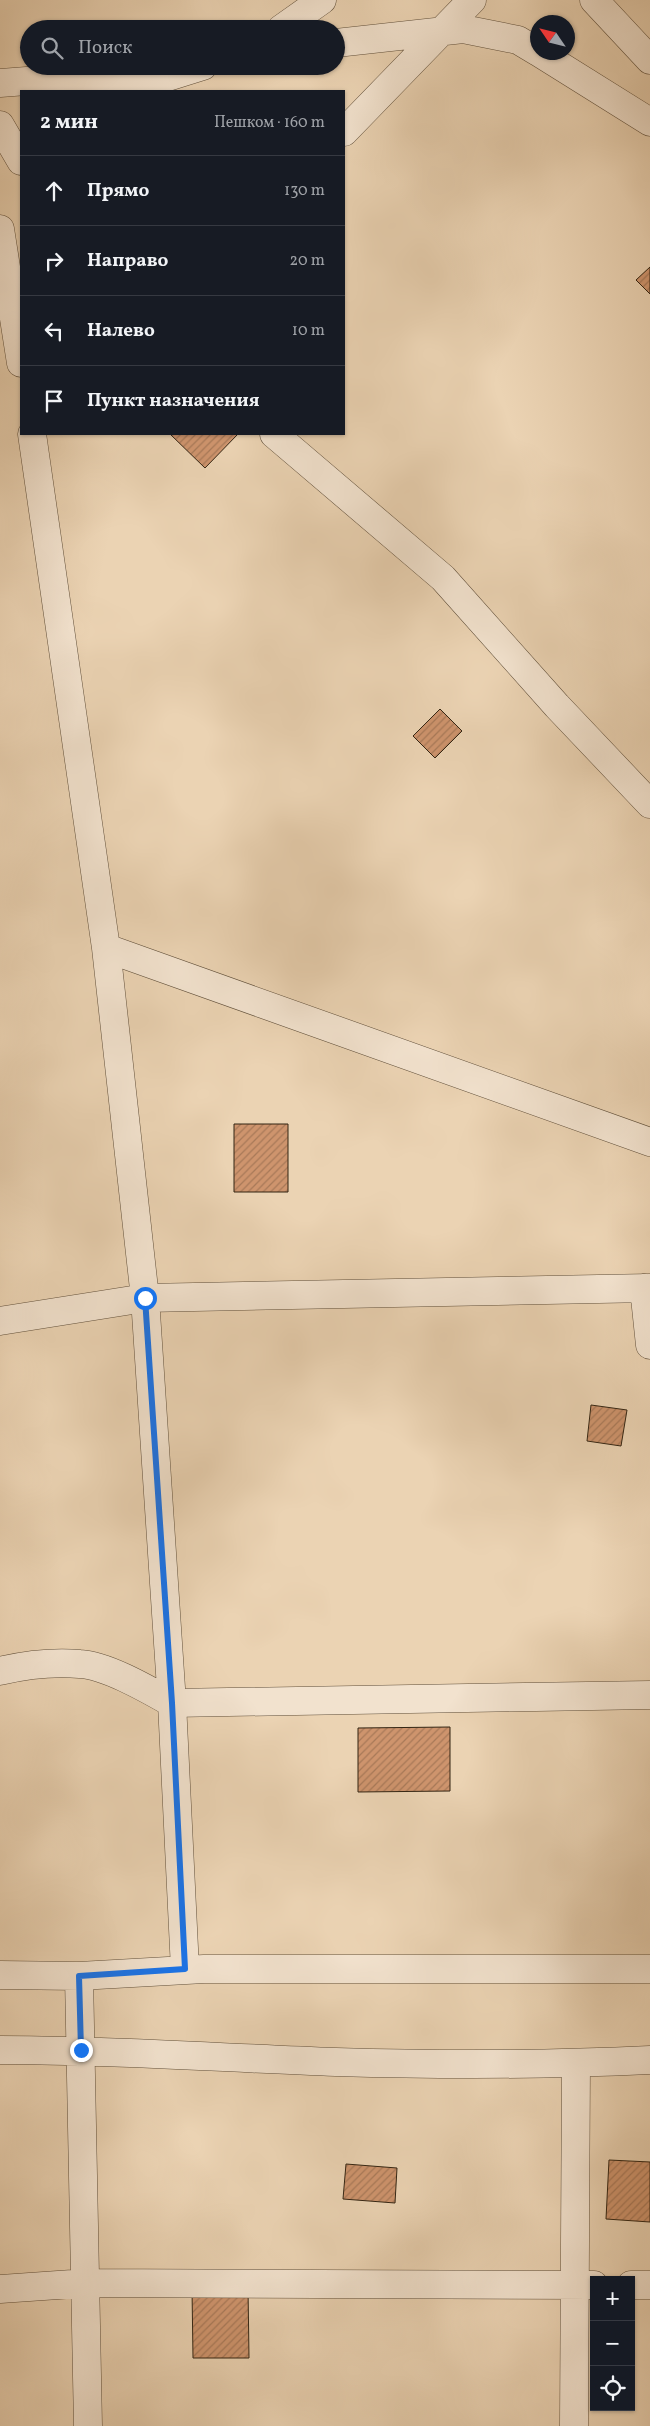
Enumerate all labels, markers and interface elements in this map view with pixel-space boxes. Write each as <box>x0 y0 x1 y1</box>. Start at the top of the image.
north arrow <box>530 15 575 60</box>
search box <box>20 20 345 75</box>
icon: search <box>38 34 66 62</box>
text: Поиск <box>78 35 132 61</box>
text: 2 мин <box>40 108 98 137</box>
text: Пешком · 160 m <box>214 112 325 134</box>
icon: ahead <box>40 177 68 205</box>
text: Прямо <box>87 178 149 204</box>
text: 130 m <box>284 180 325 202</box>
icon: right <box>40 247 68 275</box>
text: Направо <box>87 248 169 274</box>
text: 20 m <box>290 250 325 272</box>
icon: left <box>40 317 68 345</box>
text: Налево <box>87 318 155 344</box>
text: 10 m <box>292 320 325 342</box>
icon: arrive <box>40 387 68 415</box>
text: Пункт назначения <box>87 388 260 414</box>
route start <box>134 1287 157 1310</box>
route end <box>70 2039 93 2062</box>
map controls <box>590 2276 635 2411</box>
button: + <box>590 2276 635 2321</box>
button: − <box>590 2321 635 2366</box>
button: locate <box>590 2366 635 2411</box>

